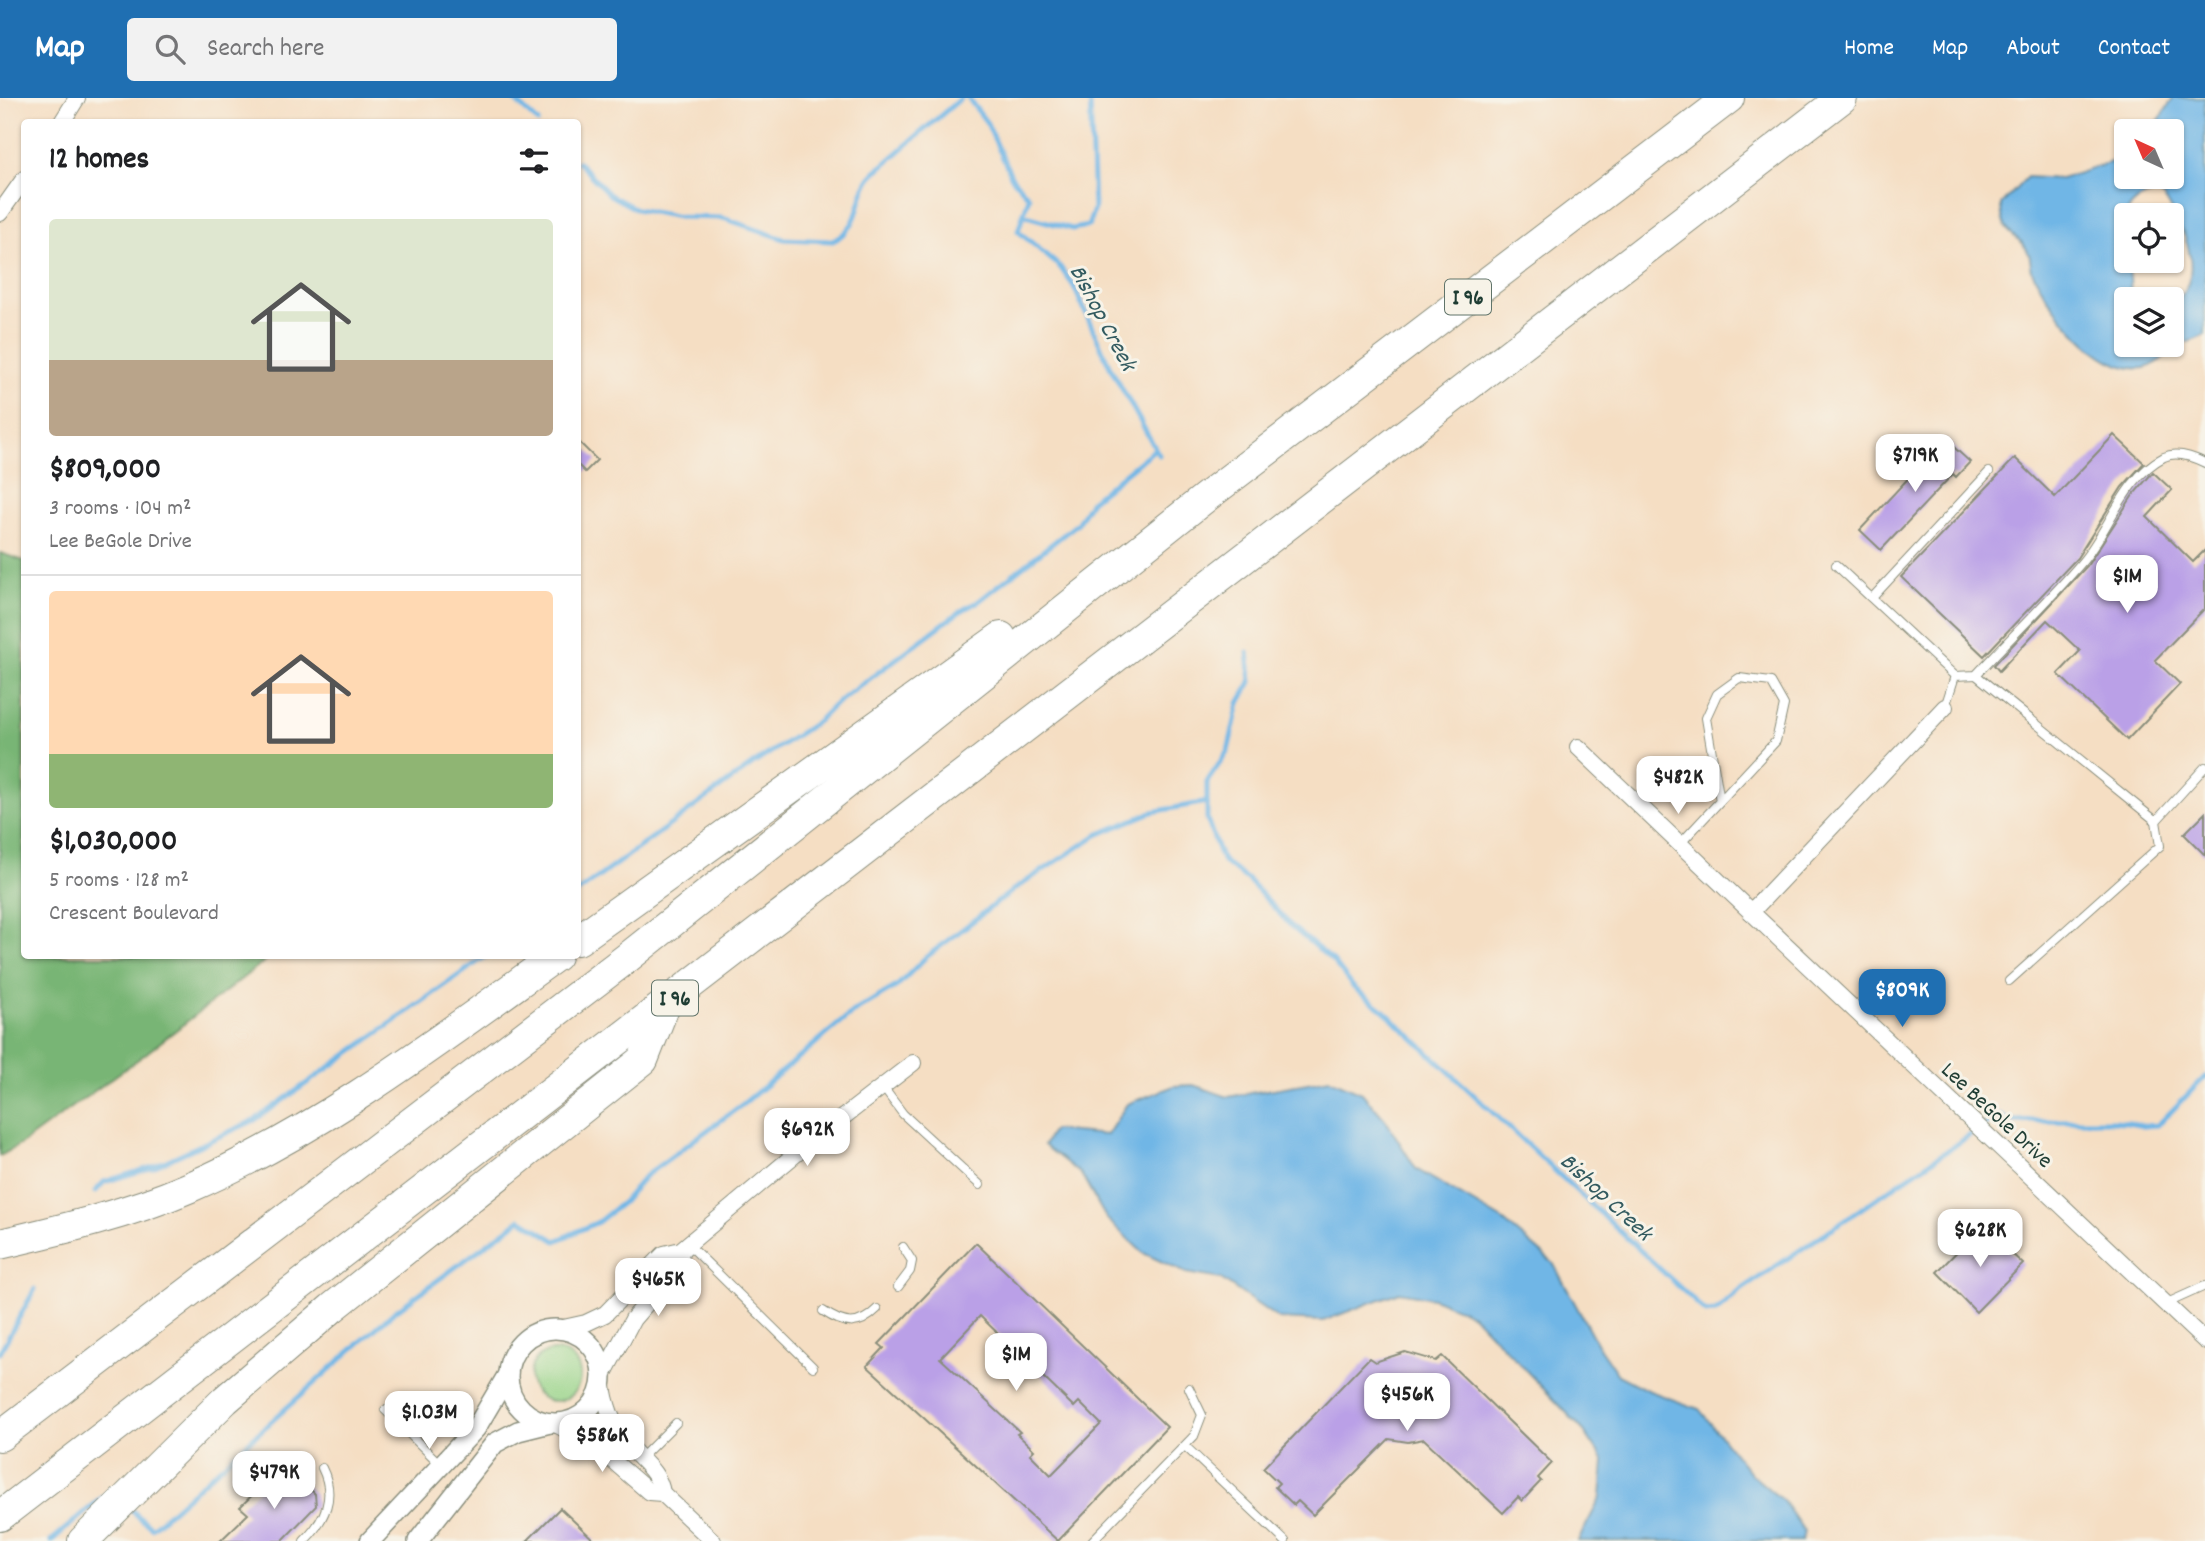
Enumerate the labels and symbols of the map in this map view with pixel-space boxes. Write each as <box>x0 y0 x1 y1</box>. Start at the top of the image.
north arrow <box>2114 119 2184 189</box>
water label: Bishop Creek <box>1059 259 1145 379</box>
road number: I 96 <box>1445 280 1491 314</box>
pin: $719K <box>1866 434 1964 494</box>
pin: $1M <box>2093 556 2161 615</box>
pin: $482K <box>1629 756 1727 816</box>
pin: $809K <box>1853 970 1951 1029</box>
road number: I 96 <box>652 981 698 1016</box>
street label: Lee BeGole Drive <box>1932 1056 2059 1177</box>
pin: $692K <box>758 1108 856 1168</box>
water label: Bishop Creek <box>1551 1146 1660 1252</box>
pin: $628K <box>1931 1210 2029 1269</box>
pin: $465K <box>609 1258 707 1318</box>
pin: $1M <box>982 1334 1050 1393</box>
pin: $456K <box>1358 1374 1456 1433</box>
pin: $1.03M <box>372 1392 486 1451</box>
pin: $586K <box>553 1414 651 1474</box>
pin: $479K <box>225 1452 323 1511</box>

